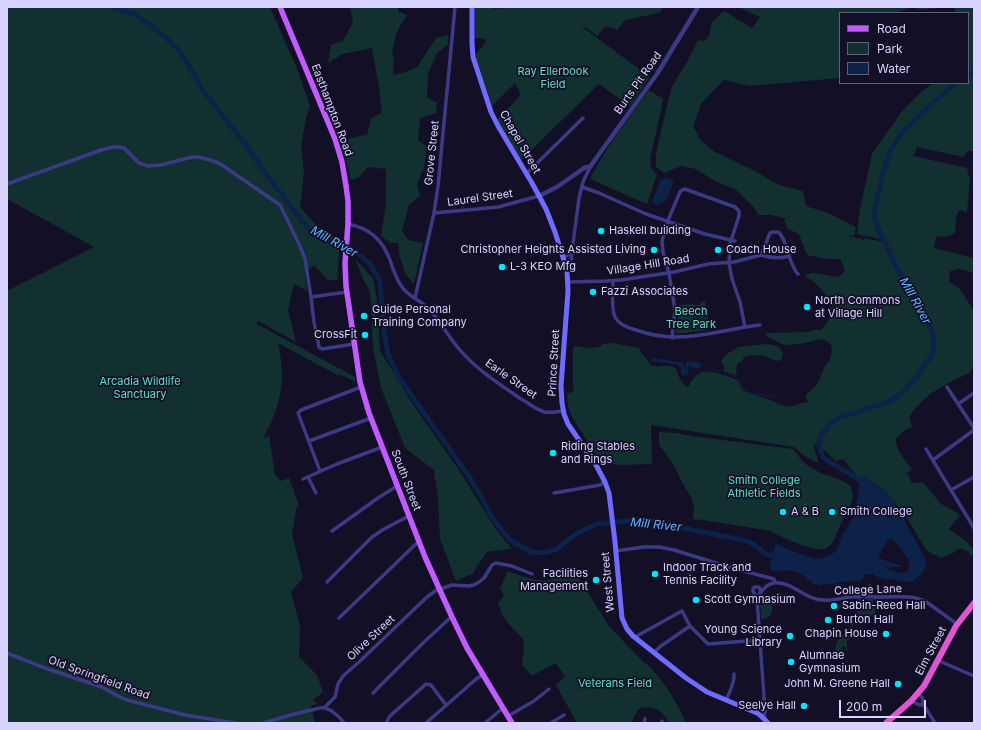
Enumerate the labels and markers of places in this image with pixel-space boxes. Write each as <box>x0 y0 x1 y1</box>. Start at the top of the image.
place label: Haskell building <box>609 224 691 238</box>
marker: Haskell building <box>596 226 606 236</box>
place label: Christopher Heights Assisted Living <box>460 243 646 257</box>
place label: Coach House <box>726 243 796 257</box>
marker: Christopher Heights Assisted Living <box>649 245 659 255</box>
marker: Coach House <box>713 245 723 255</box>
place label: L-3 KEO Mfg <box>510 260 576 274</box>
marker: L-3 KEO Mfg <box>497 262 507 272</box>
place label: Fazzi Associates <box>601 285 688 299</box>
marker: Fazzi Associates <box>588 287 598 297</box>
place label: North Commons at Village Hill <box>815 294 900 320</box>
marker: North Commons at Village Hill <box>802 302 812 312</box>
place label: Guide Personal Training Company <box>372 303 467 329</box>
marker: Guide Personal Training Company <box>359 311 369 321</box>
place label: CrossFit <box>314 328 357 342</box>
marker: CrossFit <box>360 330 370 340</box>
place label: Riding Stables and Rings <box>561 440 635 466</box>
marker: Riding Stables and Rings <box>548 448 558 458</box>
place label: A & B <box>791 505 819 519</box>
place label: Smith College <box>840 505 912 519</box>
marker: A & B <box>778 507 788 517</box>
marker: Smith College <box>827 507 837 517</box>
place label: Indoor Track and Tennis Facility <box>663 561 751 587</box>
place label: Facilities Management <box>520 567 588 593</box>
marker: Indoor Track and Tennis Facility <box>650 569 660 579</box>
marker: Facilities Management <box>591 575 601 585</box>
place label: Scott Gymnasium <box>704 593 795 607</box>
marker: Scott Gymnasium <box>691 595 701 605</box>
place label: Sabin-Reed Hall <box>842 599 925 613</box>
marker: Sabin-Reed Hall <box>829 601 839 611</box>
place label: Burton Hall <box>836 613 893 627</box>
marker: Burton Hall <box>823 615 833 625</box>
place label: Young Science Library <box>704 623 782 649</box>
place label: Chapin House <box>805 627 878 641</box>
marker: Chapin House <box>881 629 891 639</box>
marker: Young Science Library <box>785 631 795 641</box>
place label: Alumnae Gymnasium <box>799 649 860 675</box>
marker: Alumnae Gymnasium <box>786 657 796 667</box>
place label: John M. Greene Hall <box>784 677 890 691</box>
marker: John M. Greene Hall <box>893 679 903 689</box>
place label: Seelye Hall <box>738 699 796 713</box>
marker: Seelye Hall <box>799 701 809 711</box>

